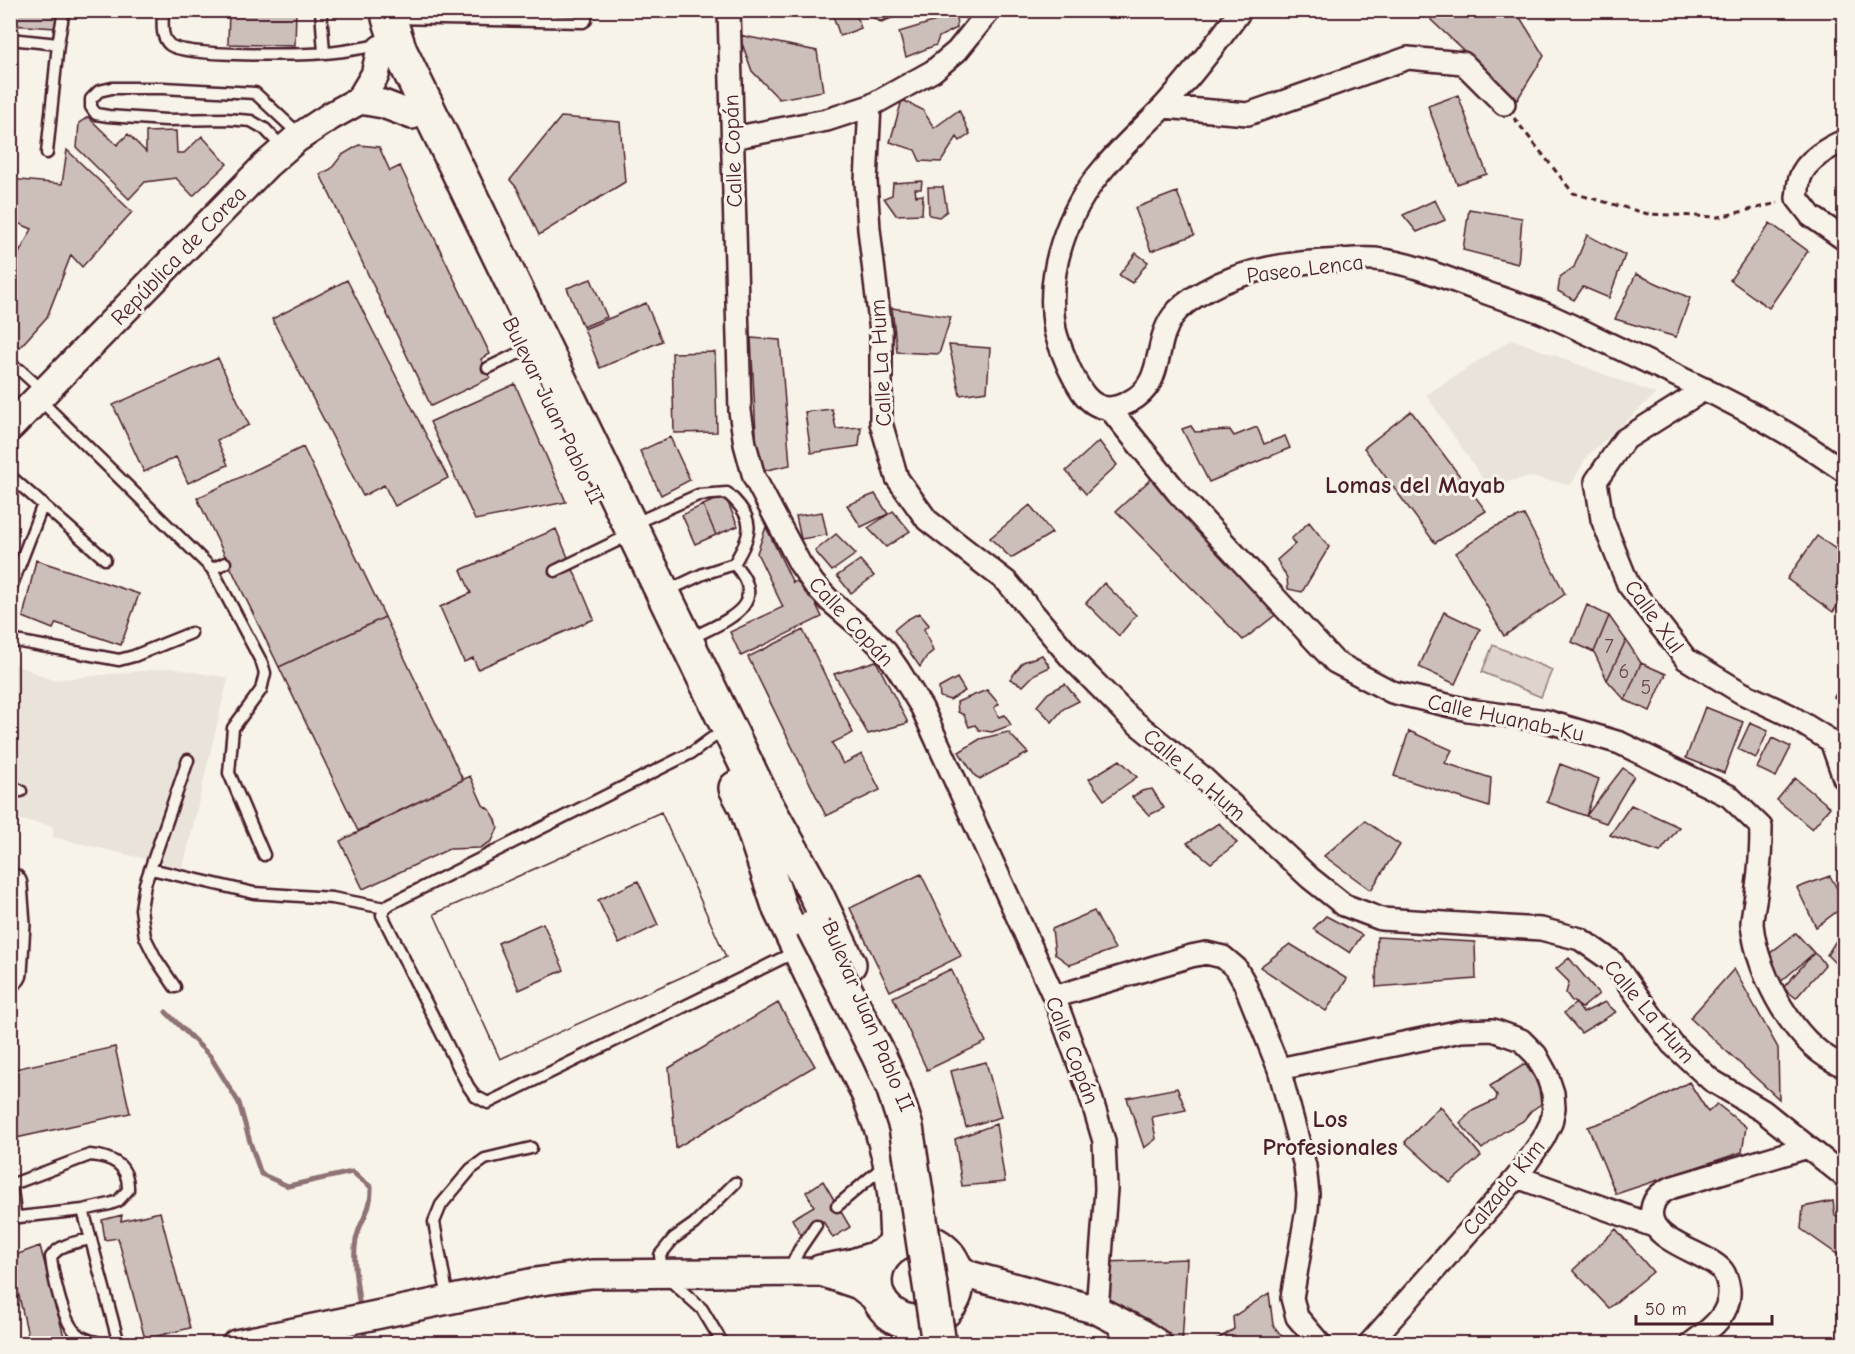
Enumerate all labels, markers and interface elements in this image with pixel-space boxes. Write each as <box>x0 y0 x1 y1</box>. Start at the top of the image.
street label: Calle Copán <box>718 94 748 208</box>
street label: República de Corea <box>106 181 252 331</box>
street label: Paseo Lenca <box>1245 249 1365 289</box>
street label: Calle La Hum <box>865 299 897 427</box>
street label: Bulevar Juan Pablo II <box>497 313 610 508</box>
district label: Lomas del Mayab <box>1325 471 1505 499</box>
street label: Calle Copán <box>803 571 899 672</box>
street label: Calle Xul <box>1619 575 1689 658</box>
house number: 7 <box>1604 635 1614 658</box>
house number: 6 <box>1619 660 1629 683</box>
house number: 5 <box>1641 676 1651 699</box>
street label: Calle Huanab-Ku <box>1425 689 1586 747</box>
street label: Calle La Hum <box>1138 723 1251 826</box>
street label: Bulevar Juan Pablo II <box>816 917 920 1116</box>
street label: Calle La Hum <box>1598 954 1700 1069</box>
street label: Calle Copán <box>1040 993 1104 1108</box>
district label: Los Profesionales <box>1262 1105 1398 1161</box>
street label: Calzada Kim <box>1457 1134 1550 1241</box>
scale bar <box>1636 1288 1772 1326</box>
text: 50 m <box>1645 1299 1687 1320</box>

